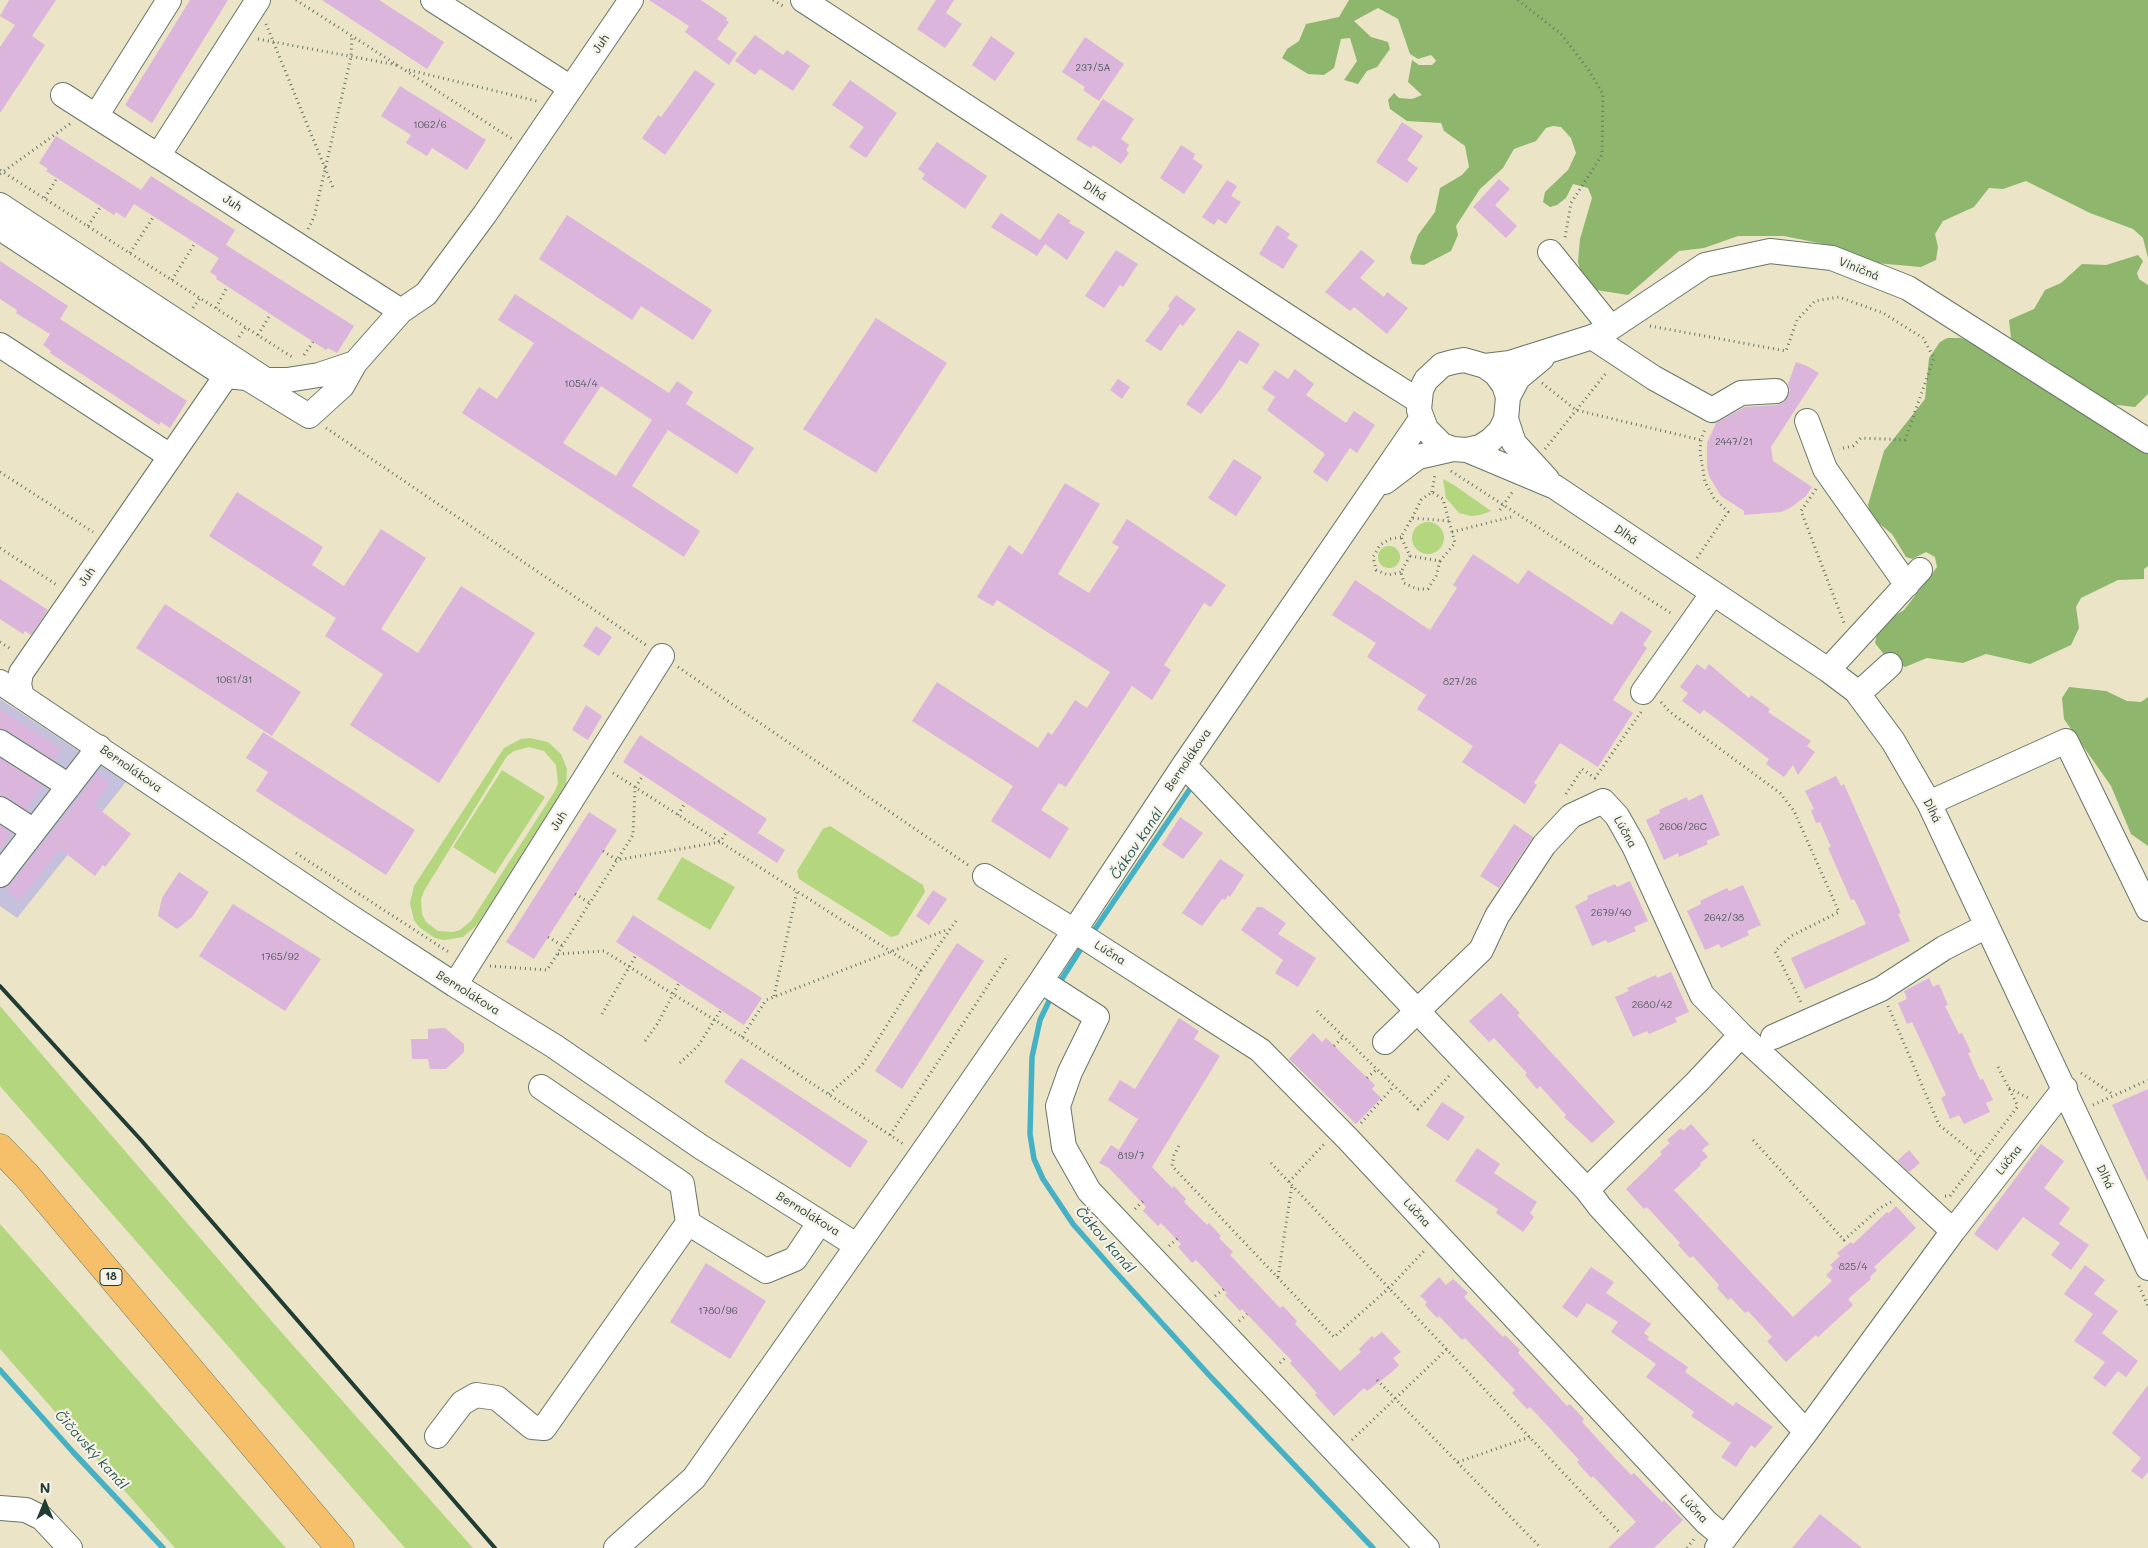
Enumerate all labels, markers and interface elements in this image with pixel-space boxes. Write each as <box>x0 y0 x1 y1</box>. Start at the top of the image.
street label: Juh <box>589 32 613 56</box>
house number: 237/5A <box>1076 62 1110 74</box>
house number: 1062/6 <box>413 119 447 131</box>
street label: Dlhá <box>1080 178 1110 204</box>
street label: Juh <box>220 192 244 214</box>
street label: Viničná <box>1836 254 1882 284</box>
house number: 1054/4 <box>564 378 598 390</box>
house number: 2447/21 <box>1715 436 1753 448</box>
street label: Dlhá <box>1611 522 1641 548</box>
street label: Juh <box>75 565 99 589</box>
house number: 1061/31 <box>216 674 252 686</box>
house number: 827/26 <box>1443 676 1477 688</box>
street label: Bernolákova <box>1162 726 1214 794</box>
street label: Bernolákova <box>97 742 165 796</box>
street label: Dlhá <box>1920 796 1944 826</box>
water label: Čákov kanál <box>1107 805 1167 883</box>
street label: Juh <box>548 809 570 833</box>
street label: Lúčna <box>1610 814 1640 850</box>
house number: 2606/26C <box>1659 821 1707 833</box>
house number: 2679/40 <box>1591 907 1631 919</box>
house number: 2642/38 <box>1704 912 1744 924</box>
street label: Lúčna <box>1092 938 1128 968</box>
house number: 1765/92 <box>261 951 299 963</box>
street label: Bernolákova <box>433 968 503 1018</box>
house number: 2680/42 <box>1632 999 1672 1011</box>
street label: Lúčna <box>1993 1142 2025 1178</box>
house number: 819/7 <box>1117 1150 1145 1162</box>
street label: Dlhá <box>2093 1162 2117 1192</box>
street label: Bernolákova <box>773 1189 843 1239</box>
street label: Lúčna <box>1400 1196 1434 1230</box>
water label: Čákov kanál <box>1072 1203 1138 1277</box>
house number: 825/4 <box>1839 1261 1867 1273</box>
road number: 18 <box>100 1268 122 1286</box>
house number: 1780/96 <box>698 1305 738 1317</box>
water label: Čičavský kanál <box>51 1407 131 1493</box>
north arrow <box>20 1478 70 1528</box>
text: N <box>40 1478 50 1497</box>
street label: Lúčna <box>1677 1492 1711 1526</box>

